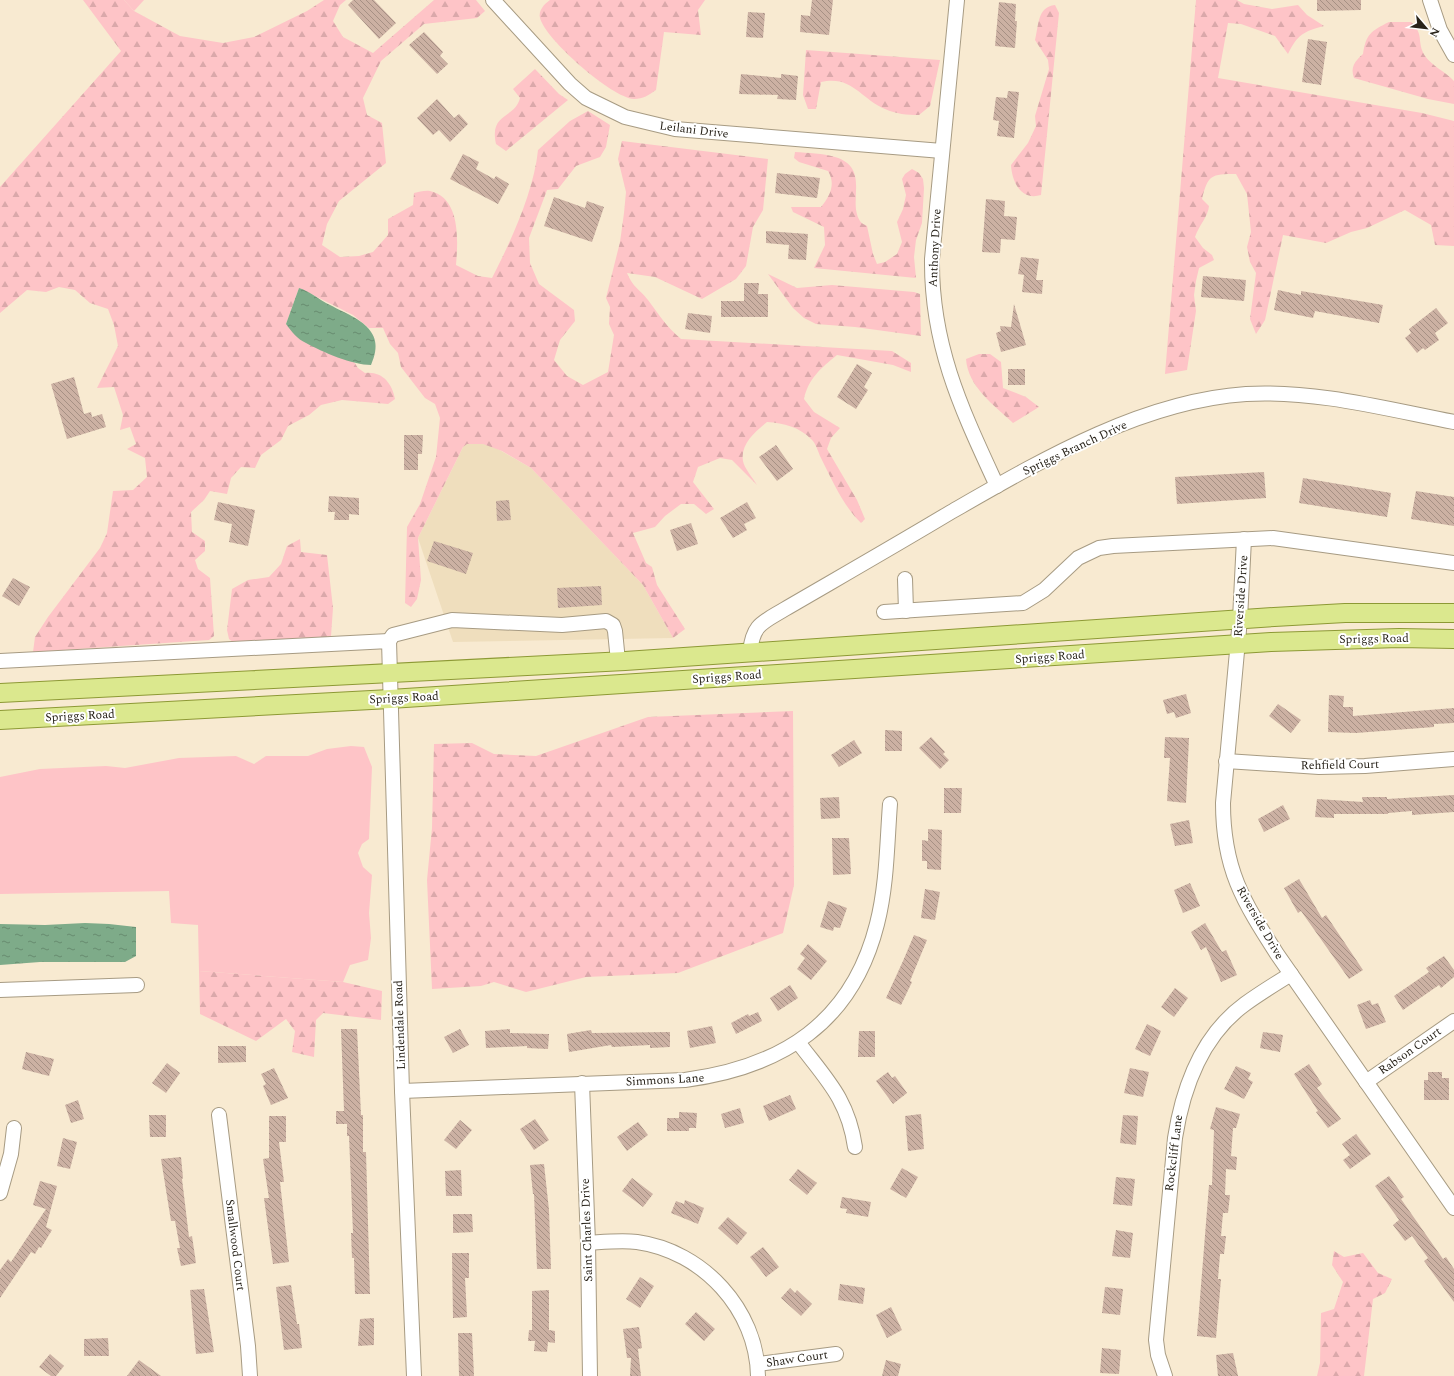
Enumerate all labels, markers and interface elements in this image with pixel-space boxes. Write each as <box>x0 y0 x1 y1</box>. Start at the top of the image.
north arrow <box>1406 8 1446 48</box>
text: N <box>1425 25 1444 40</box>
street label: Leilani Drive <box>658 116 730 144</box>
street label: Anthony Drive <box>923 208 947 288</box>
street label: Spriggs Branch Drive <box>1020 415 1131 481</box>
street label: Riverside Drive <box>1229 554 1253 638</box>
street label: Spriggs Road <box>1339 629 1409 649</box>
street label: Spriggs Road <box>1015 645 1086 669</box>
street label: Spriggs Road <box>692 665 763 689</box>
street label: Spriggs Road <box>369 687 440 709</box>
street label: Spriggs Road <box>45 705 116 727</box>
street label: Rehfield Court <box>1301 755 1379 775</box>
street label: Riverside Drive <box>1231 883 1289 963</box>
street label: Lindendale Road <box>389 980 411 1070</box>
street label: Rabson Court <box>1375 1022 1445 1080</box>
street label: Simmons Lane <box>625 1068 705 1092</box>
street label: Rockcliff Lane <box>1160 1113 1188 1192</box>
street label: Saint Charles Drive <box>576 1178 598 1282</box>
street label: Smallwood Court <box>220 1198 250 1292</box>
street label: Shaw Court <box>765 1345 829 1373</box>

